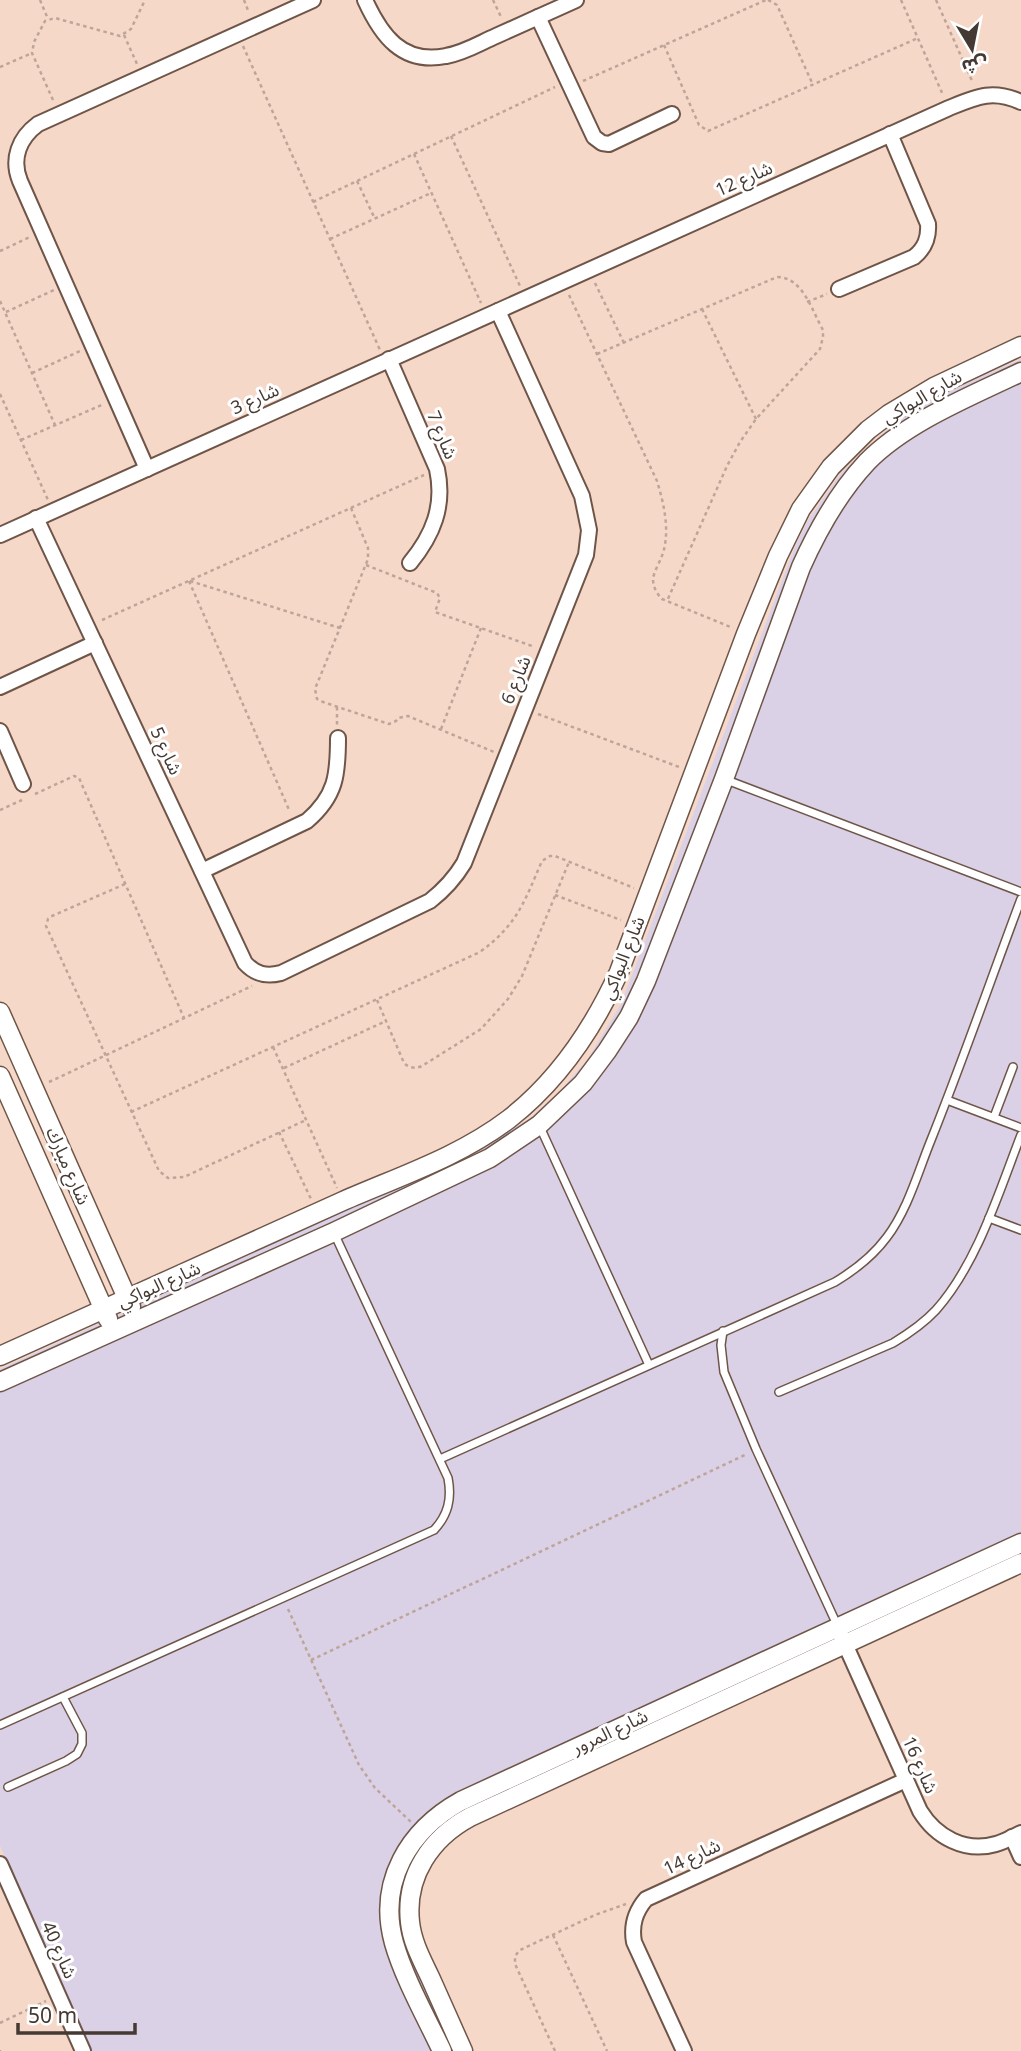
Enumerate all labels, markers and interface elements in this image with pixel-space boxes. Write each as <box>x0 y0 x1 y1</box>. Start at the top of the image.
north arrow <box>937 14 1007 84</box>
text: ش <box>958 43 991 87</box>
street label: شارع 12 <box>709 149 779 209</box>
street label: شارع البواكي <box>874 358 970 436</box>
street label: شارع 3 <box>224 371 286 427</box>
street label: شارع 7 <box>415 405 469 465</box>
street label: شارع 6 <box>489 650 543 710</box>
street label: شارع 5 <box>138 720 194 782</box>
street label: شارع البواكي <box>589 910 657 1006</box>
street label: شارع مبارك <box>34 1121 102 1211</box>
street label: شارع البواكي <box>111 1250 207 1320</box>
street label: شارع المرور <box>564 1698 655 1767</box>
street label: شارع 16 <box>890 1730 950 1800</box>
street label: شارع 14 <box>657 1827 727 1887</box>
street label: شارع 40 <box>29 1915 89 1985</box>
scale bar <box>18 1992 135 2036</box>
text: 50 m <box>28 1994 77 2038</box>

